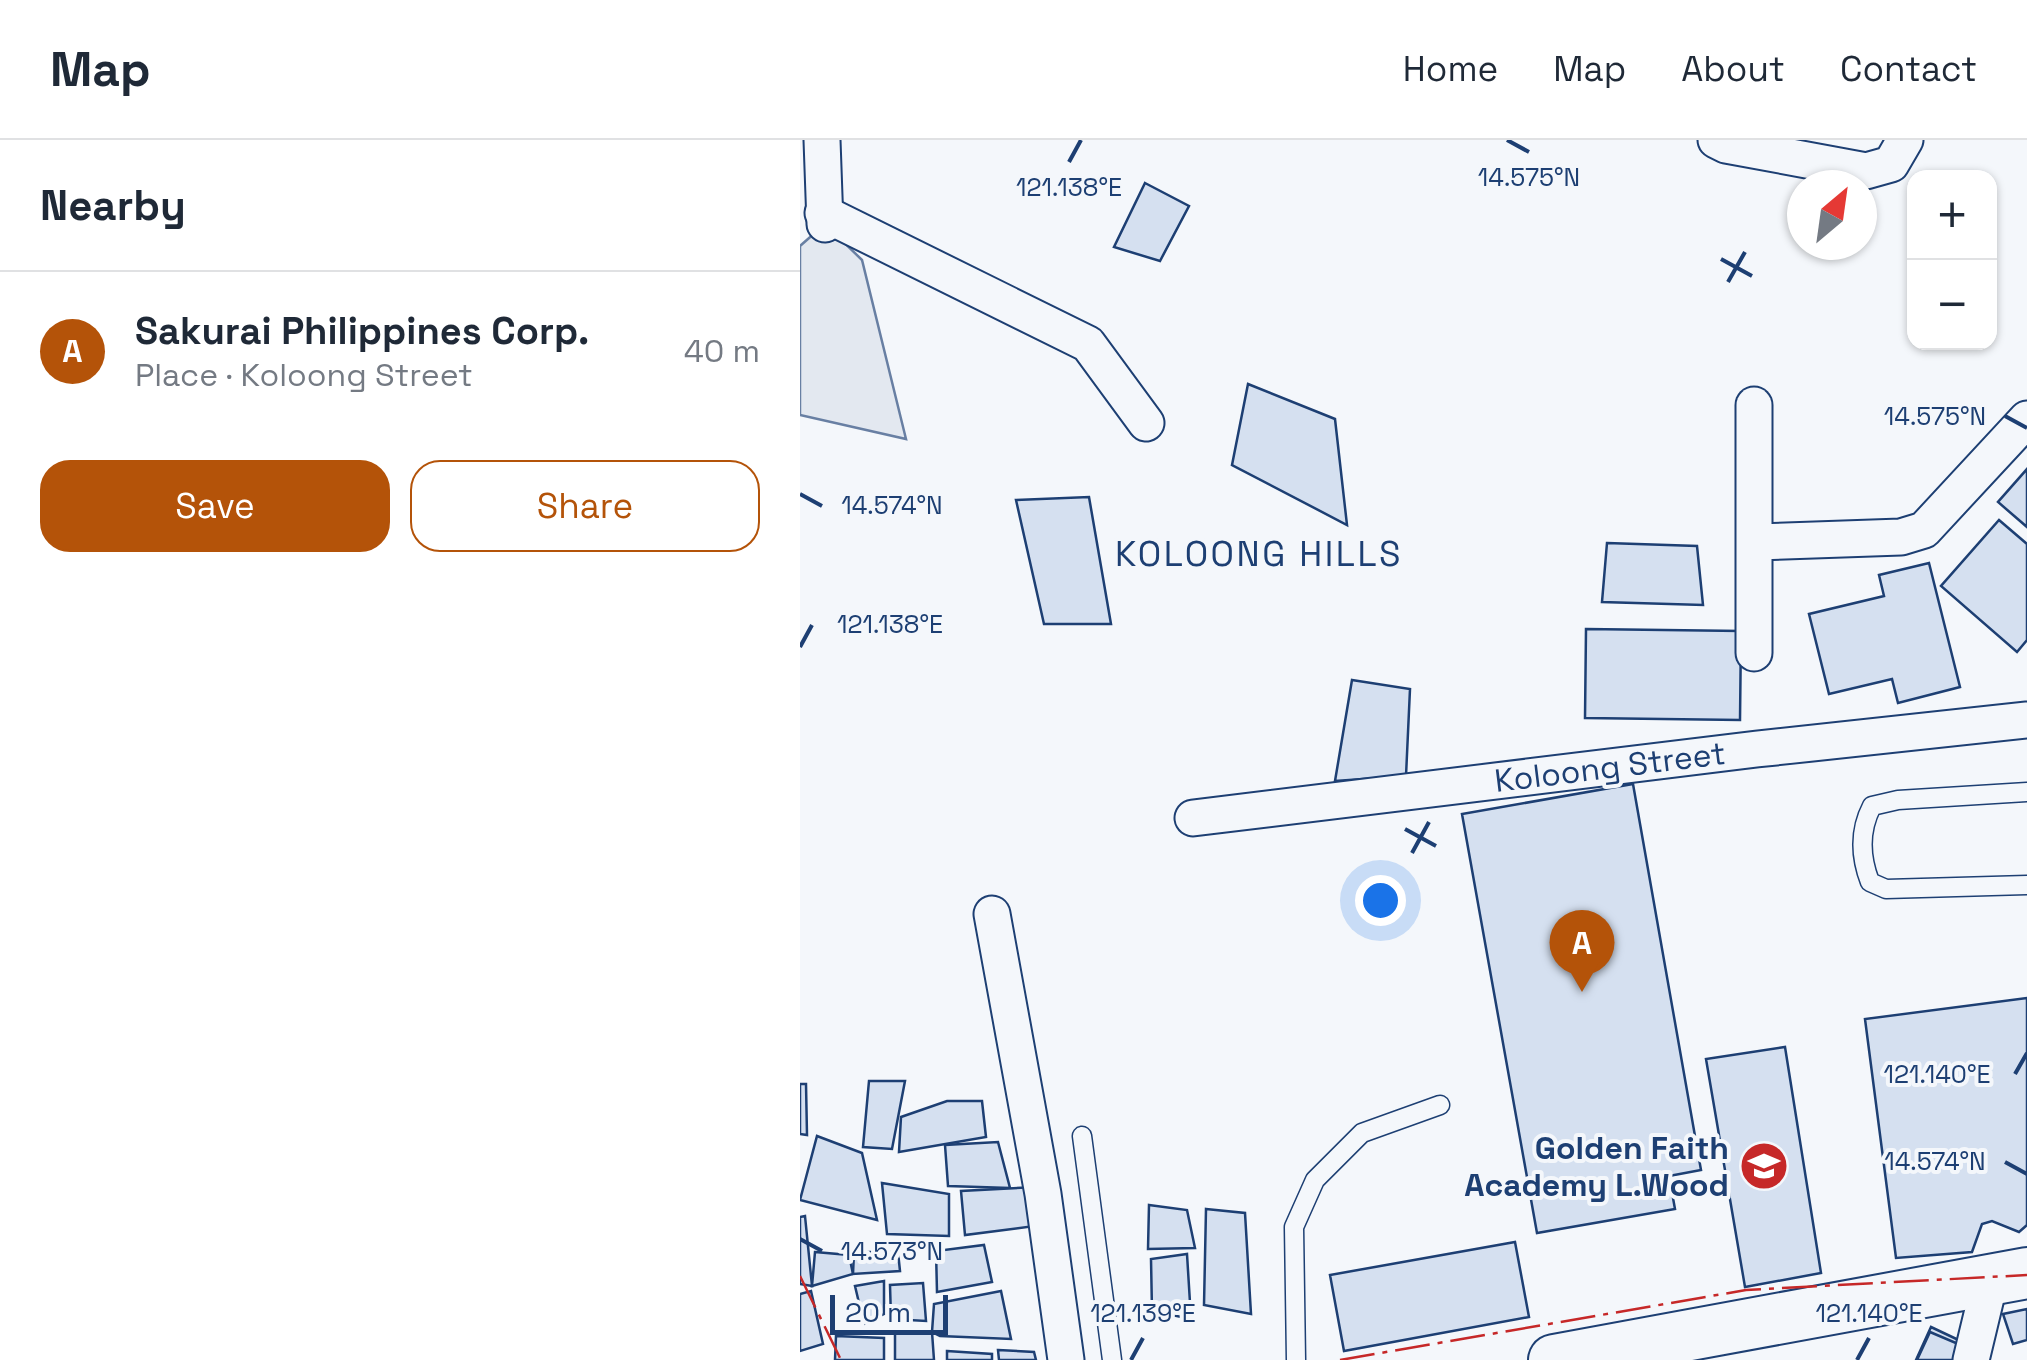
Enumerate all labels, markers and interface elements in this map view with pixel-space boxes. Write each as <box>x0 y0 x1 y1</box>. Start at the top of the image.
text: Map <box>50 39 151 100</box>
text: Home <box>1403 47 1498 91</box>
text: Map <box>1553 47 1626 91</box>
text: About <box>1681 47 1785 91</box>
text: Contact <box>1840 47 1977 91</box>
text: 14.575°N <box>1478 161 1580 193</box>
north arrow <box>1787 170 1877 260</box>
map controls <box>1907 170 1997 350</box>
button: + <box>1907 170 1997 260</box>
text: 121.138°E <box>1016 171 1122 203</box>
text: Nearby <box>40 179 186 232</box>
button: − <box>1907 260 1997 350</box>
text: Sakurai Philippines Corp. <box>135 307 589 355</box>
text: A <box>62 331 83 371</box>
text: 40 m <box>684 331 760 371</box>
text: Place · Koloong Street <box>135 355 473 395</box>
text: 14.575°N <box>1884 400 1986 432</box>
button: Save <box>40 460 390 552</box>
button: Share <box>410 460 760 552</box>
text: 14.574°N <box>841 489 943 521</box>
district label: KOLOONG HILLS <box>1115 532 1403 576</box>
text: 121.138°E <box>837 608 943 640</box>
street label: Koloong Street <box>1492 733 1728 801</box>
your location <box>1355 875 1406 926</box>
pin: A <box>1550 910 1614 992</box>
text: 121.140°E <box>1884 1058 1991 1090</box>
place label: Golden Faith Academy L.Wood <box>1464 1128 1729 1205</box>
school or university icon: Golden Faith Academy L.Wood <box>1738 1140 1790 1192</box>
text: 14.574°N <box>1884 1145 1986 1177</box>
text: 14.573°N <box>841 1235 943 1267</box>
scale bar <box>830 1290 948 1334</box>
text: 20 m <box>845 1294 911 1330</box>
text: 121.139°E <box>1090 1297 1196 1329</box>
text: 121.140°E <box>1816 1297 1923 1329</box>

